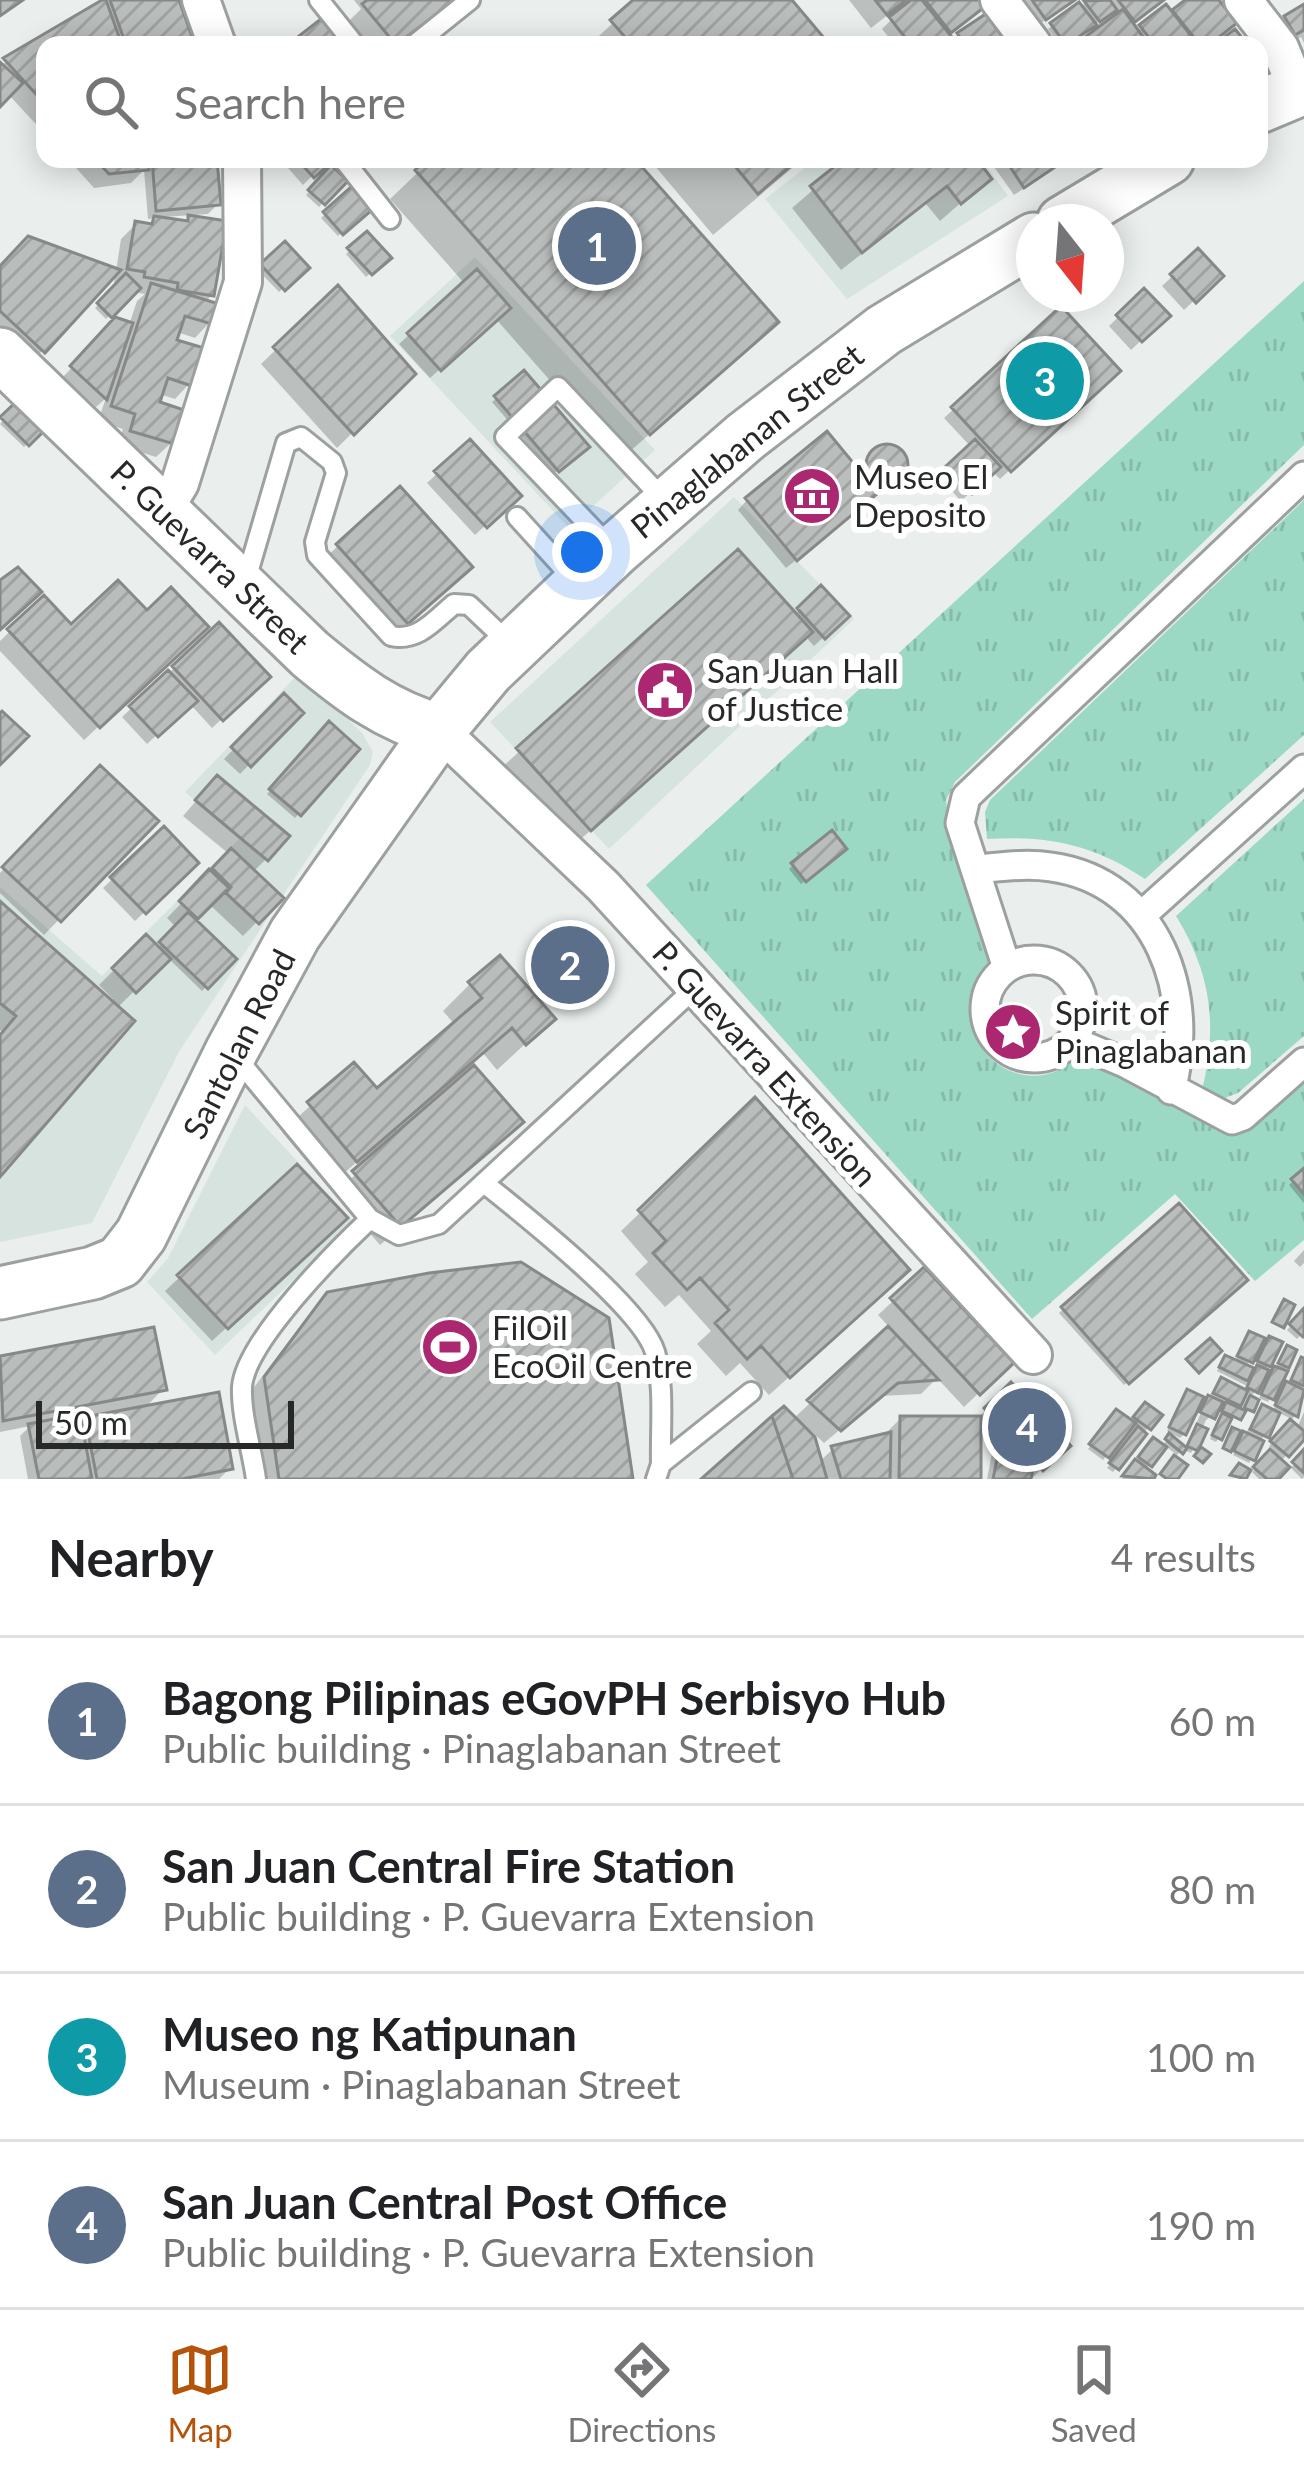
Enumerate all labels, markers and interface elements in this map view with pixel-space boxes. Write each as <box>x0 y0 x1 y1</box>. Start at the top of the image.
search box <box>36 36 1268 168</box>
icon: search <box>78 69 144 135</box>
text: Search here <box>174 75 406 129</box>
pin: 1 <box>558 201 636 291</box>
north arrow <box>1016 204 1124 312</box>
street label: Pinaglabanan Street <box>622 334 871 546</box>
pin: 3 <box>1006 336 1084 426</box>
street label: P. Guevarra Street <box>103 451 318 661</box>
place label: Museo El Deposito <box>854 456 988 534</box>
museum icon: Museo El Deposito <box>781 465 843 527</box>
your location <box>552 522 612 582</box>
place label: San Juan Hall of Justice <box>707 650 899 728</box>
public building icon: San Juan Hall of Justice <box>634 659 696 721</box>
pin: 2 <box>531 920 609 1010</box>
street label: P. Guevarra Extension <box>645 932 886 1194</box>
street label: Santolan Road <box>173 942 303 1145</box>
place label: Spirit of Pinaglabanan <box>1055 992 1247 1070</box>
place icon: Spirit of Pinaglabanan <box>982 1001 1044 1063</box>
place label: FilOil EcoOil Centre <box>492 1307 692 1385</box>
sports icon: FilOil EcoOil Centre <box>419 1316 481 1378</box>
pin: 4 <box>988 1382 1066 1472</box>
scale bar <box>36 1395 294 1448</box>
text: 50 m <box>54 1402 128 1442</box>
text: Nearby <box>48 1527 214 1588</box>
text: 4 results <box>1111 1534 1256 1580</box>
text: Bagong Pilipinas eGovPH Serbisyo Hub <box>162 1671 946 1725</box>
text: 1 <box>76 1698 98 1744</box>
text: 60 m <box>1169 1698 1256 1744</box>
text: Public building · Pinaglabanan Street <box>162 1725 781 1771</box>
text: San Juan Central Fire Station <box>162 1839 735 1893</box>
text: 2 <box>76 1866 98 1912</box>
text: 80 m <box>1169 1866 1256 1912</box>
text: Public building · P. Guevarra Extension <box>162 1893 815 1939</box>
text: Museo ng Katipunan <box>162 2007 577 2061</box>
text: 3 <box>76 2034 98 2080</box>
text: 100 m <box>1146 2034 1256 2080</box>
text: Museum · Pinaglabanan Street <box>162 2061 681 2107</box>
text: San Juan Central Post Office <box>162 2175 727 2229</box>
text: 4 <box>76 2202 98 2248</box>
text: 190 m <box>1146 2202 1256 2248</box>
text: Public building · P. Guevarra Extension <box>162 2229 815 2275</box>
tab: Map <box>167 2337 233 2449</box>
tab: Directions <box>567 2337 716 2449</box>
tab: Saved <box>1051 2337 1137 2449</box>

